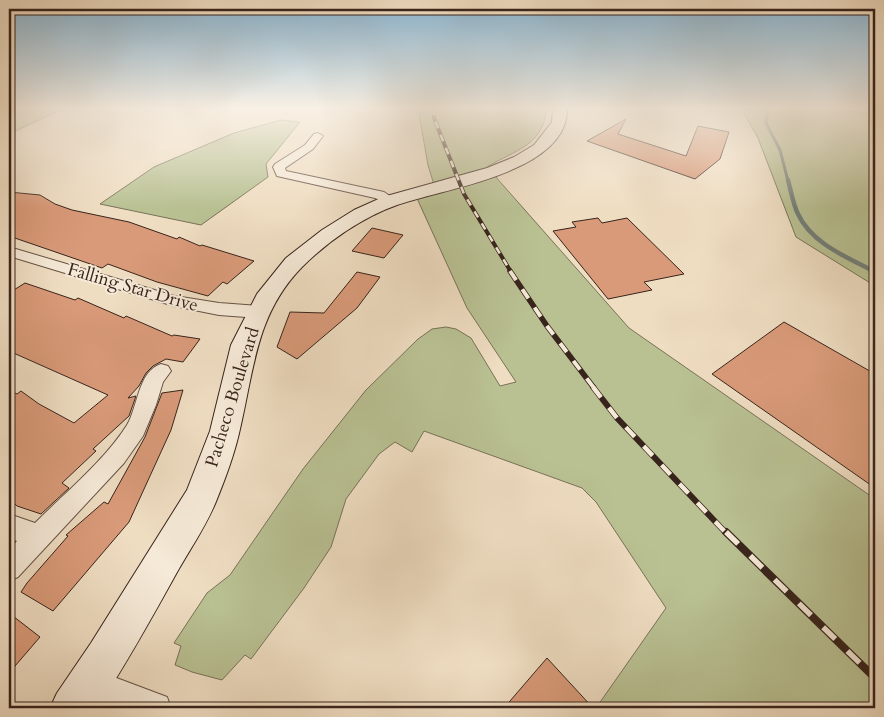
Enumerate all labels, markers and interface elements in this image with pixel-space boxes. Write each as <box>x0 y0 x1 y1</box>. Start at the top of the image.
street label: Falling Star Drive <box>65 257 201 318</box>
street label: Pacheco Boulevard <box>199 324 266 470</box>

